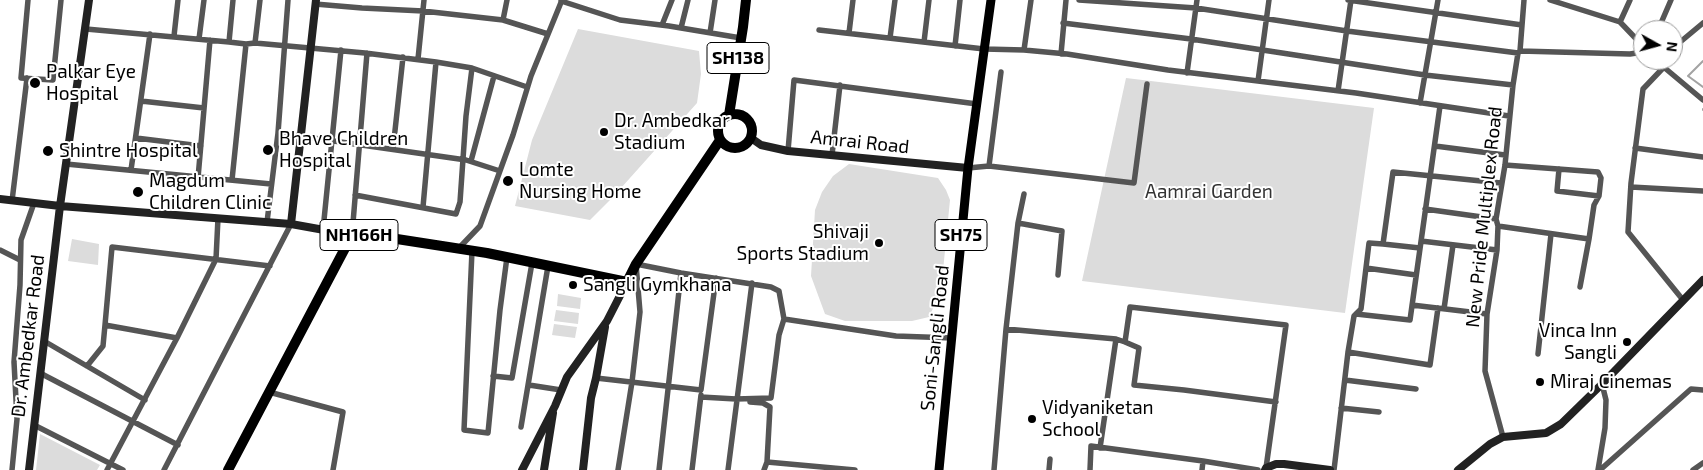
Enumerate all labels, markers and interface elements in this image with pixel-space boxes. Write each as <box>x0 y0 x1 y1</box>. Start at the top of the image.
north arrow <box>1633 20 1683 70</box>
text: N <box>1663 41 1681 53</box>
road number: SH138 <box>707 42 769 74</box>
place label: Palkar Eye Hospital <box>46 61 136 105</box>
marker: Palkar Eye Hospital <box>28 76 42 90</box>
street label: New Pride Multiplex Road <box>1461 105 1507 329</box>
place label: Dr. Ambedkar Stadium <box>614 110 730 154</box>
street label: Amrai Road <box>809 125 911 159</box>
marker: Dr. Ambedkar Stadium <box>598 126 610 138</box>
place label: Bhave Children Hospital <box>279 128 408 172</box>
place label: Shintre Hospital <box>59 140 198 162</box>
marker: Bhave Children Hospital <box>261 143 275 157</box>
marker: Shintre Hospital <box>41 144 55 158</box>
place label: Lomte Nursing Home <box>519 159 641 203</box>
place label: Magdum Children Clinic <box>149 170 271 214</box>
marker: Lomte Nursing Home <box>501 174 515 188</box>
park label: Aamrai Garden <box>1145 181 1273 203</box>
marker: Magdum Children Clinic <box>131 185 145 199</box>
road number: NH166H <box>320 220 398 250</box>
road number: SH75 <box>935 220 987 250</box>
place label: Shivaji Sports Stadium <box>736 221 869 265</box>
marker: Shivaji Sports Stadium <box>873 237 885 249</box>
street label: Dr. Ambedkar Road <box>7 253 49 419</box>
street label: Soni-Sangli Road <box>916 264 954 412</box>
place label: Sangli Gymkhana <box>583 274 732 296</box>
marker: Sangli Gymkhana <box>567 279 579 291</box>
place label: Vinca Inn Sangli <box>1539 320 1617 364</box>
marker: Vinca Inn Sangli <box>1621 336 1633 348</box>
place label: Miraj Cinemas <box>1550 371 1672 393</box>
marker: Miraj Cinemas <box>1534 376 1546 388</box>
place label: Vidyaniketan School <box>1042 397 1154 441</box>
marker: Vidyaniketan School <box>1026 413 1038 425</box>

